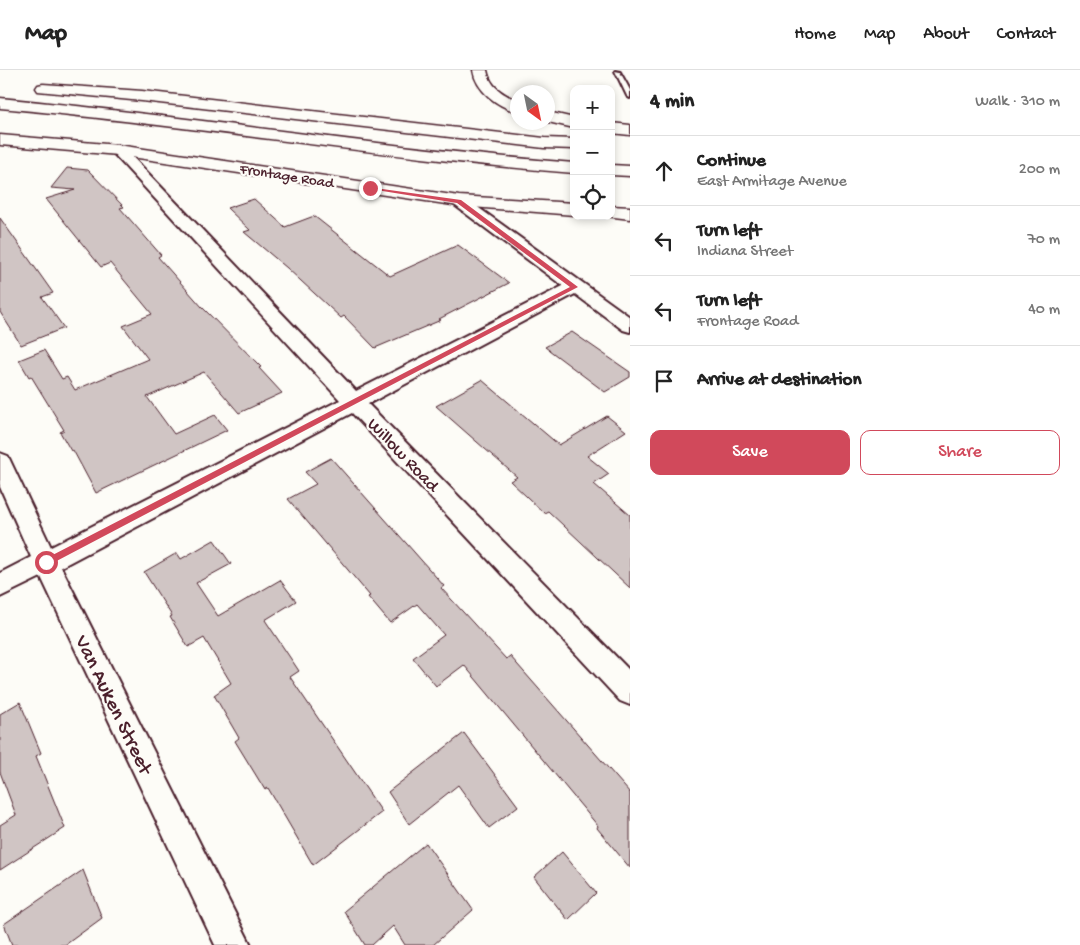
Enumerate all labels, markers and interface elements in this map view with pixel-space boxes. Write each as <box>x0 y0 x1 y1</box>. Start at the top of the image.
text: Map <box>25 20 67 49</box>
text: Home <box>794 24 836 45</box>
text: Map <box>864 24 895 45</box>
text: About <box>923 24 969 45</box>
text: Contact <box>997 24 1055 45</box>
north arrow <box>510 85 555 130</box>
map controls <box>570 85 615 220</box>
button: + <box>570 85 615 130</box>
text: 4 min <box>650 90 694 115</box>
text: Walk · 310 m <box>975 93 1060 112</box>
button: − <box>570 130 615 175</box>
text: Continue <box>697 150 766 173</box>
icon: ahead <box>650 157 678 185</box>
street label: Frontage Road <box>237 161 336 193</box>
text: 200 m <box>1019 161 1060 180</box>
text: East Armitage Avenue <box>697 173 847 192</box>
button: locate <box>570 175 615 220</box>
route end <box>359 177 382 200</box>
text: Turn left <box>697 220 761 243</box>
icon: left <box>650 227 678 255</box>
text: 70 m <box>1027 231 1060 250</box>
text: Indiana Street <box>697 243 793 262</box>
text: Turn left <box>697 290 761 313</box>
icon: left <box>650 297 678 325</box>
text: 40 m <box>1028 301 1060 320</box>
text: Frontage Road <box>697 313 798 332</box>
icon: arrive <box>650 367 678 395</box>
text: Arrive at destination <box>697 369 861 392</box>
street label: Willow Road <box>362 415 443 498</box>
button: Save <box>650 430 850 475</box>
button: Share <box>860 430 1060 475</box>
route start <box>35 551 58 574</box>
street label: Van Auken Street <box>67 631 157 781</box>

